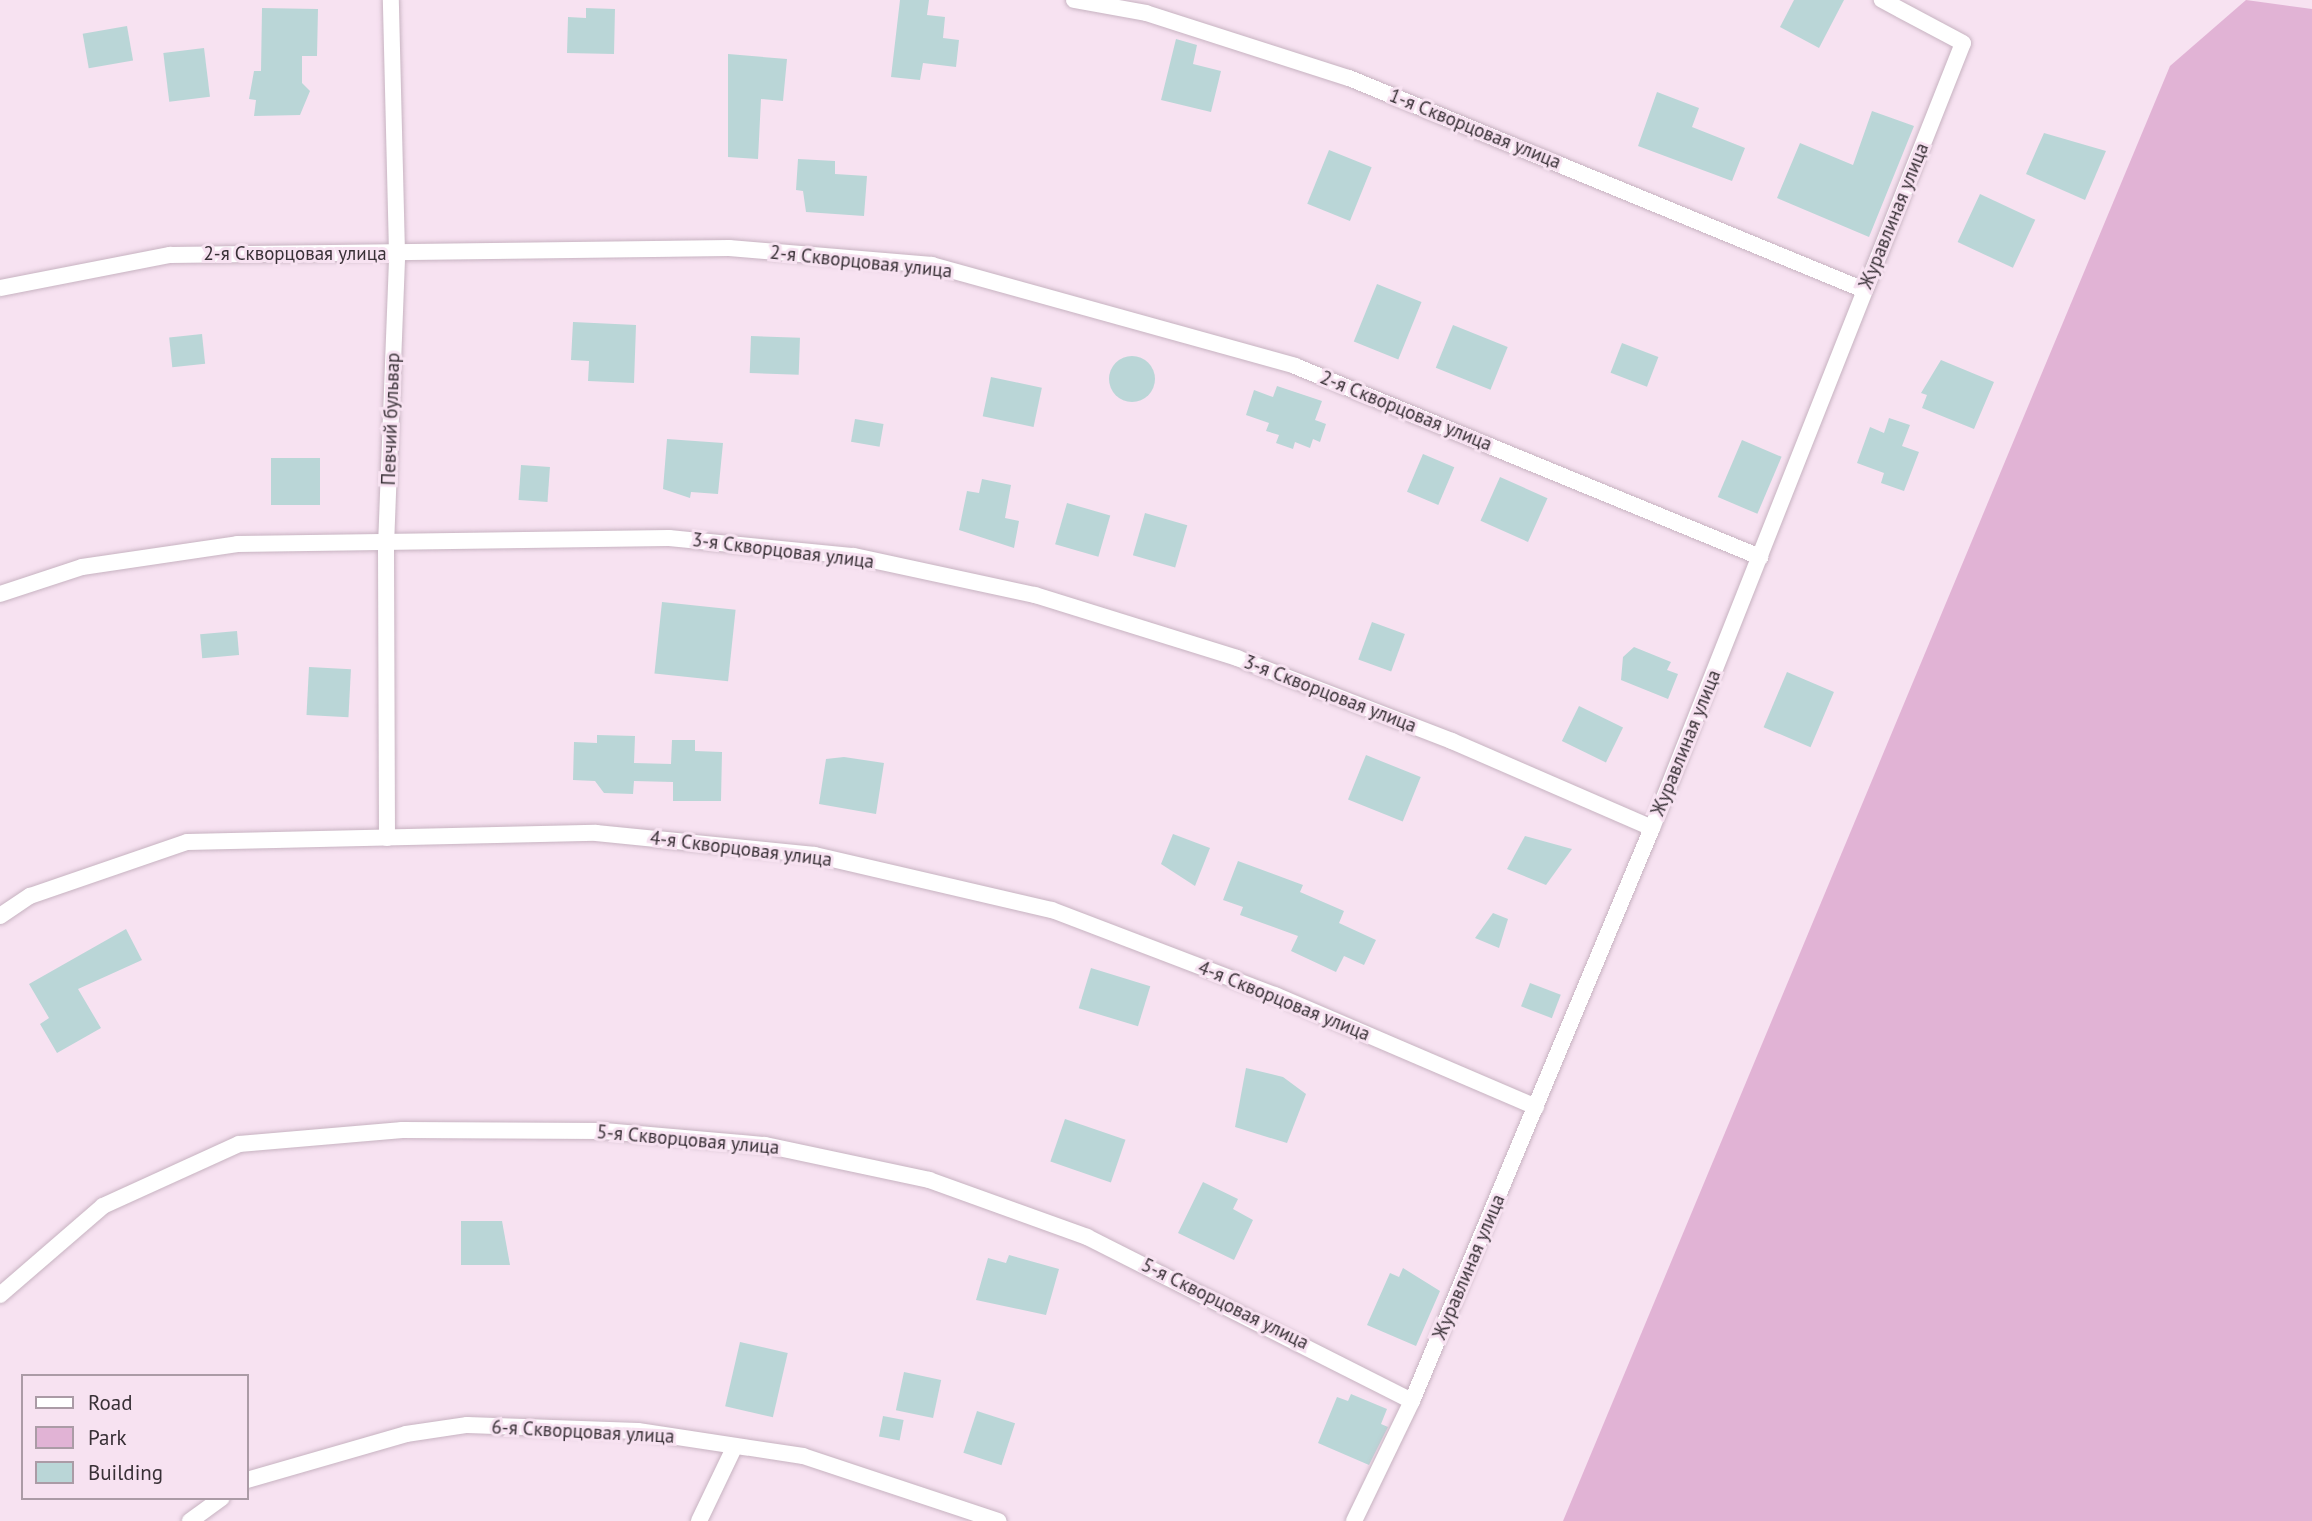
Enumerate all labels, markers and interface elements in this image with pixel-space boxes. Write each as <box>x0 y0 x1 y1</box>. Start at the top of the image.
street label: 1-я Скворцовая улица <box>1386 84 1564 174</box>
street label: Журавлиная улица <box>1854 140 1934 292</box>
street label: 2-я Скворцовая улица <box>769 241 953 283</box>
street label: 2-я Скворцовая улица <box>203 243 387 265</box>
street label: Певчий бульвар <box>377 352 405 486</box>
street label: 2-я Скворцовая улица <box>1317 366 1495 456</box>
street label: 3-я Скворцовая улица <box>691 529 875 573</box>
street label: 3-я Скворцовая улица <box>1240 651 1420 737</box>
street label: Журавлиная улица <box>1646 667 1726 819</box>
street label: 4-я Скворцовая улица <box>649 827 833 871</box>
street label: 4-я Скворцовая улица <box>1195 956 1373 1046</box>
street label: 5-я Скворцовая улица <box>596 1121 780 1159</box>
street label: Журавлиная улица <box>1428 1191 1510 1343</box>
street label: 5-я Скворцовая улица <box>1138 1254 1312 1354</box>
legend <box>21 1374 248 1500</box>
text: Road <box>88 1389 132 1416</box>
street label: 6-я Скворцовая улица <box>491 1416 675 1448</box>
text: Park <box>88 1424 127 1451</box>
text: Building <box>88 1459 163 1486</box>

